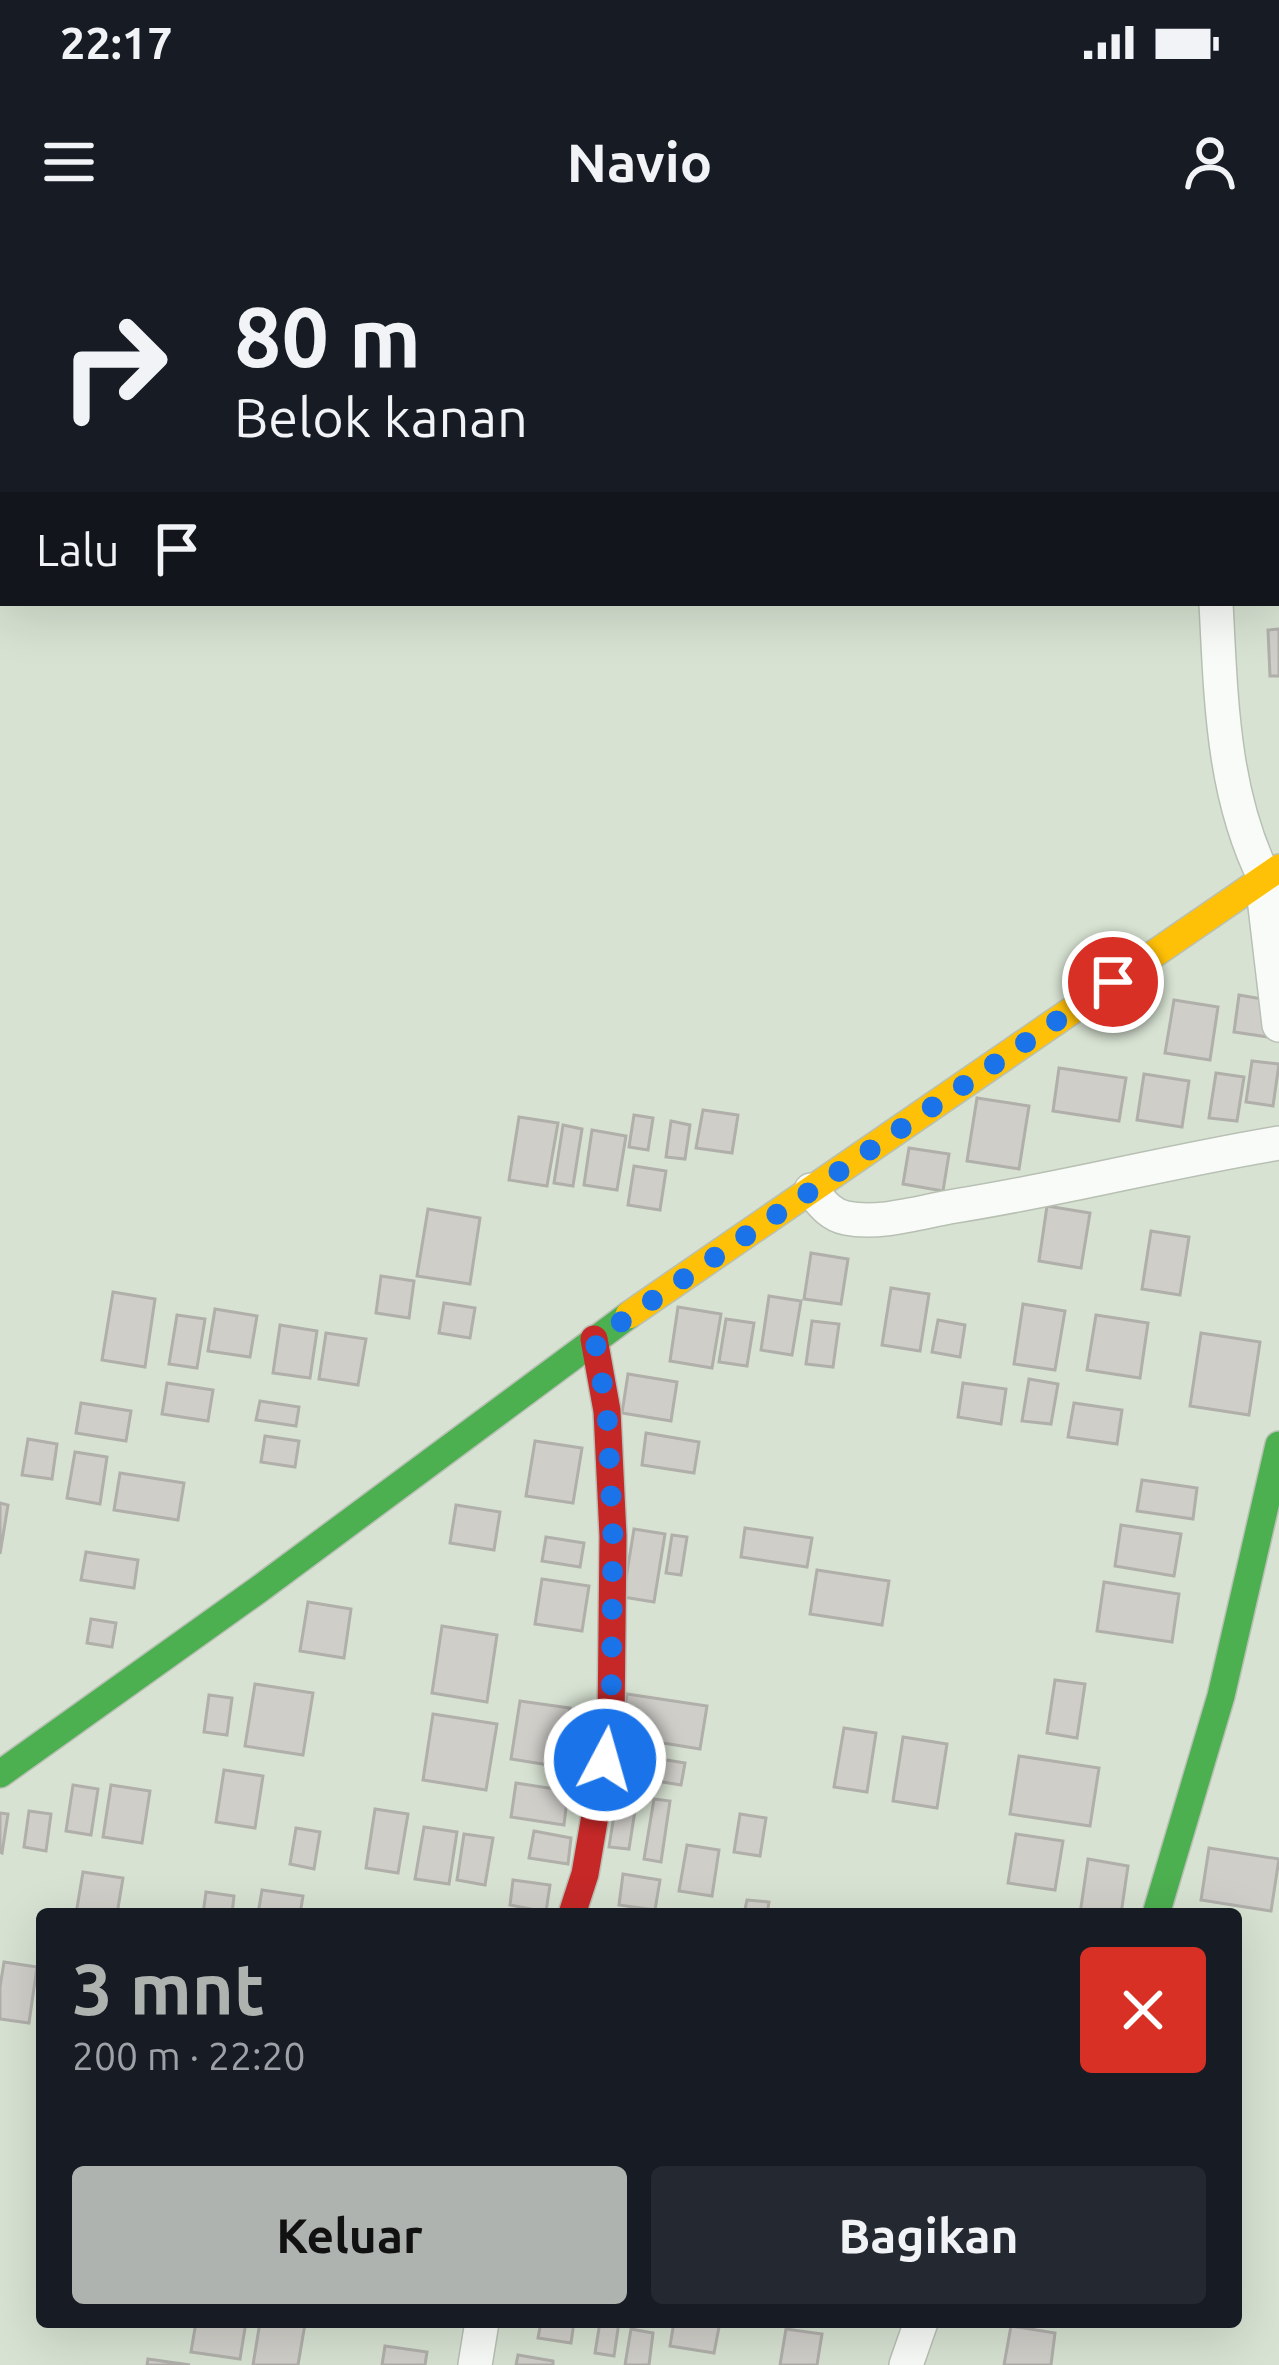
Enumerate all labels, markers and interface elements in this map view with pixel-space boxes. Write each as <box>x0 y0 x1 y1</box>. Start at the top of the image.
text: 22:17 <box>60 17 173 68</box>
icon: menu <box>36 129 102 195</box>
icon: person <box>1177 129 1243 195</box>
text: Navio <box>567 132 712 192</box>
icon: right <box>36 288 192 444</box>
text: 80 m <box>234 289 421 383</box>
text: Belok kanan <box>234 387 528 447</box>
icon: arrive <box>144 516 210 582</box>
text: Lalu <box>36 524 120 575</box>
pin <box>1062 931 1164 1033</box>
icon: arrive <box>1080 949 1146 1015</box>
position arrow <box>542 1697 668 1823</box>
button: close <box>1080 1947 1206 2073</box>
text: 3 mnt <box>72 1948 265 2029</box>
text: 200 m · 22:20 <box>72 2034 306 2077</box>
button: Keluar <box>72 2166 627 2304</box>
button: Bagikan <box>651 2166 1206 2304</box>

